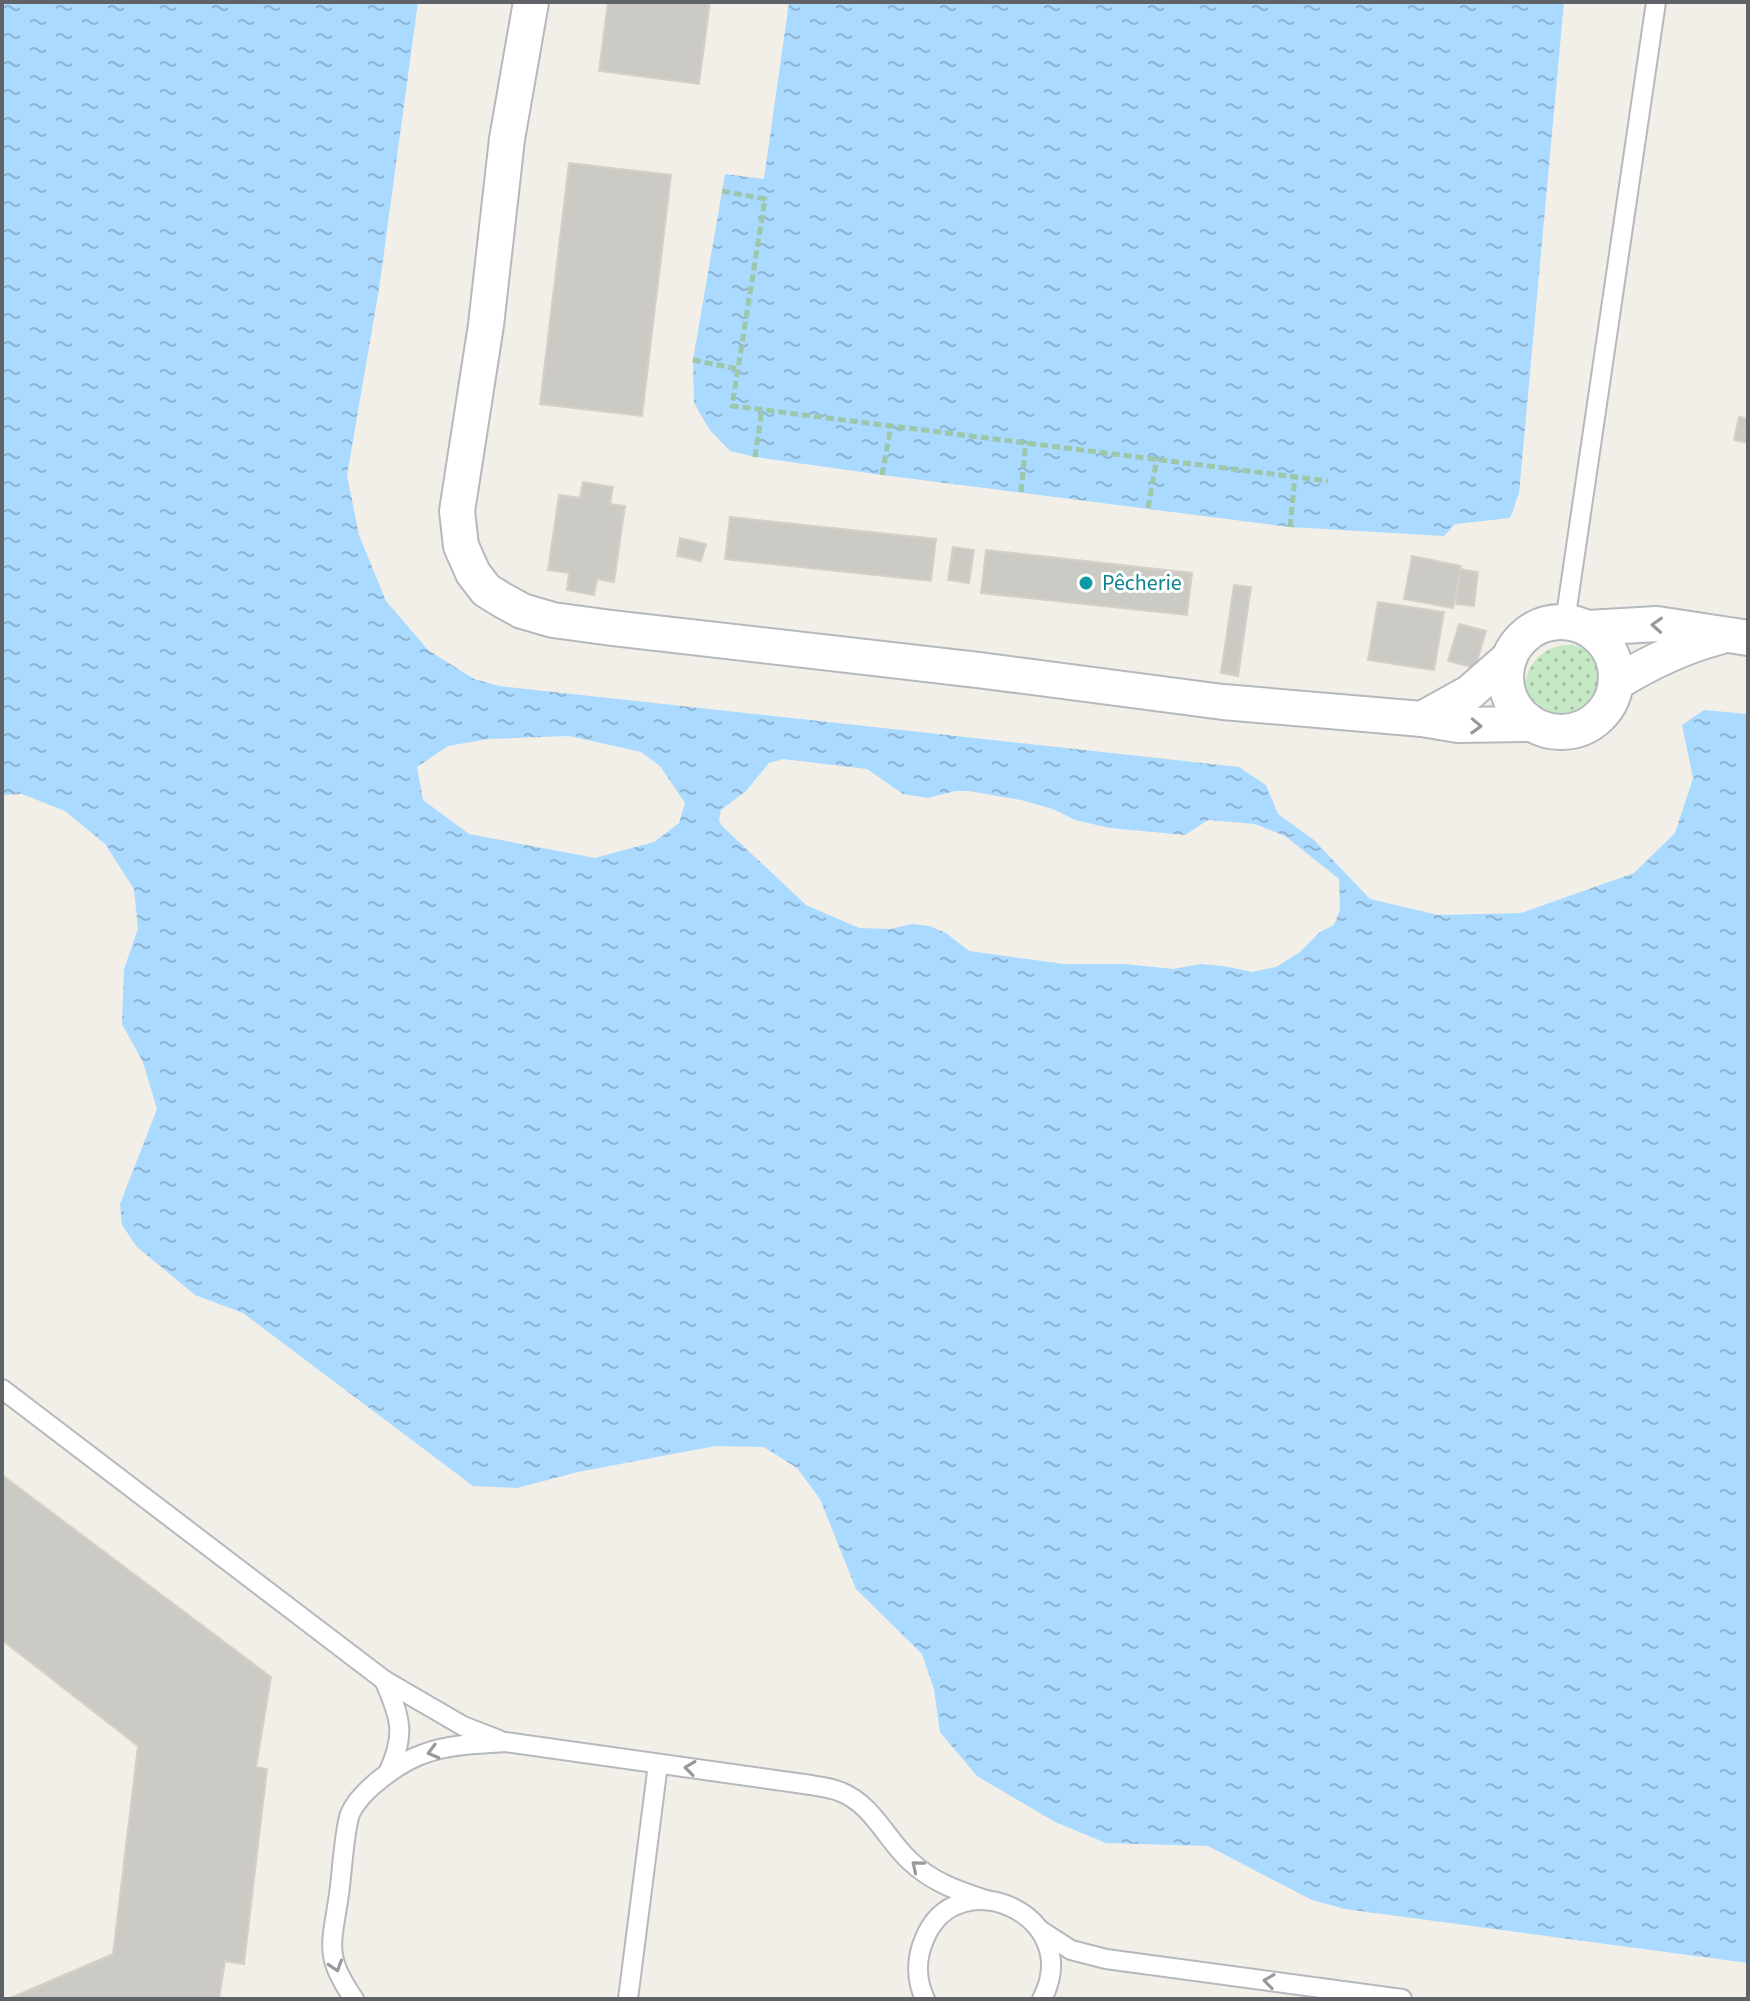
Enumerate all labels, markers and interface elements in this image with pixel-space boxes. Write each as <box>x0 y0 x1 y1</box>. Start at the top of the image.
place label: Pêcherie <box>1102 567 1182 599</box>
marker: Pêcherie <box>1077 574 1095 592</box>
one-way arrow <box>1650 617 1663 634</box>
one-way arrow <box>1470 717 1483 734</box>
one-way arrow <box>427 1743 440 1759</box>
one-way arrow <box>683 1760 697 1777</box>
one-way arrow <box>912 1861 926 1876</box>
one-way arrow <box>326 1958 342 1972</box>
one-way arrow <box>1262 1973 1276 1990</box>

